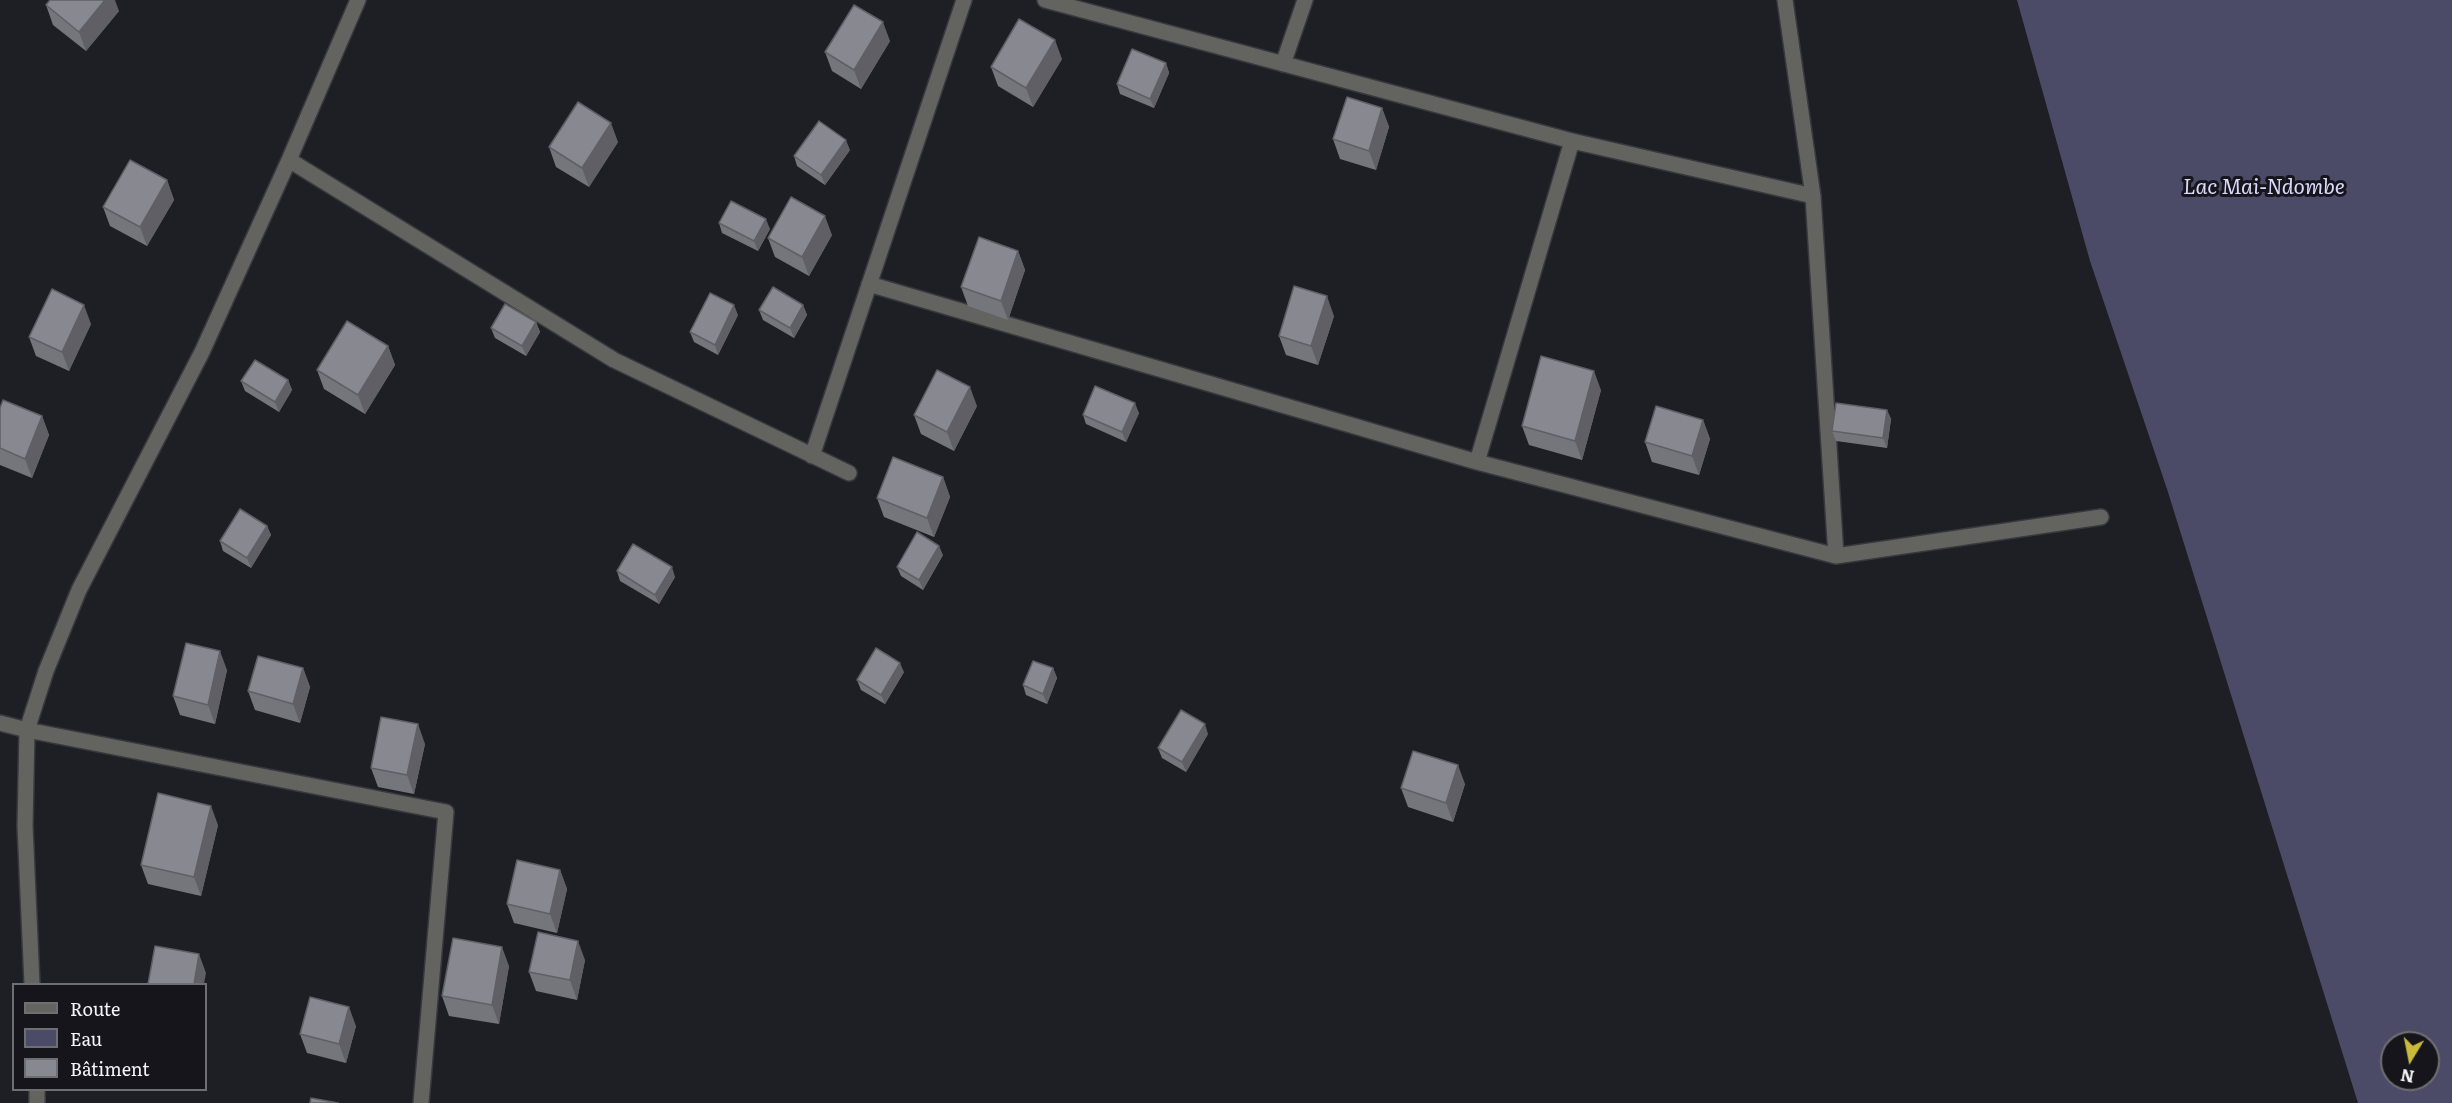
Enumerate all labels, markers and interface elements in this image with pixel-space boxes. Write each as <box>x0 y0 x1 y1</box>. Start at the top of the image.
water label: Lac Mai-Ndombe <box>2183 175 2345 201</box>
legend <box>12 983 207 1091</box>
text: Route <box>70 995 120 1022</box>
text: Eau <box>70 1025 102 1052</box>
north arrow <box>2380 1031 2440 1091</box>
text: Bâtiment <box>70 1055 149 1082</box>
text: N <box>2399 1064 2416 1090</box>

